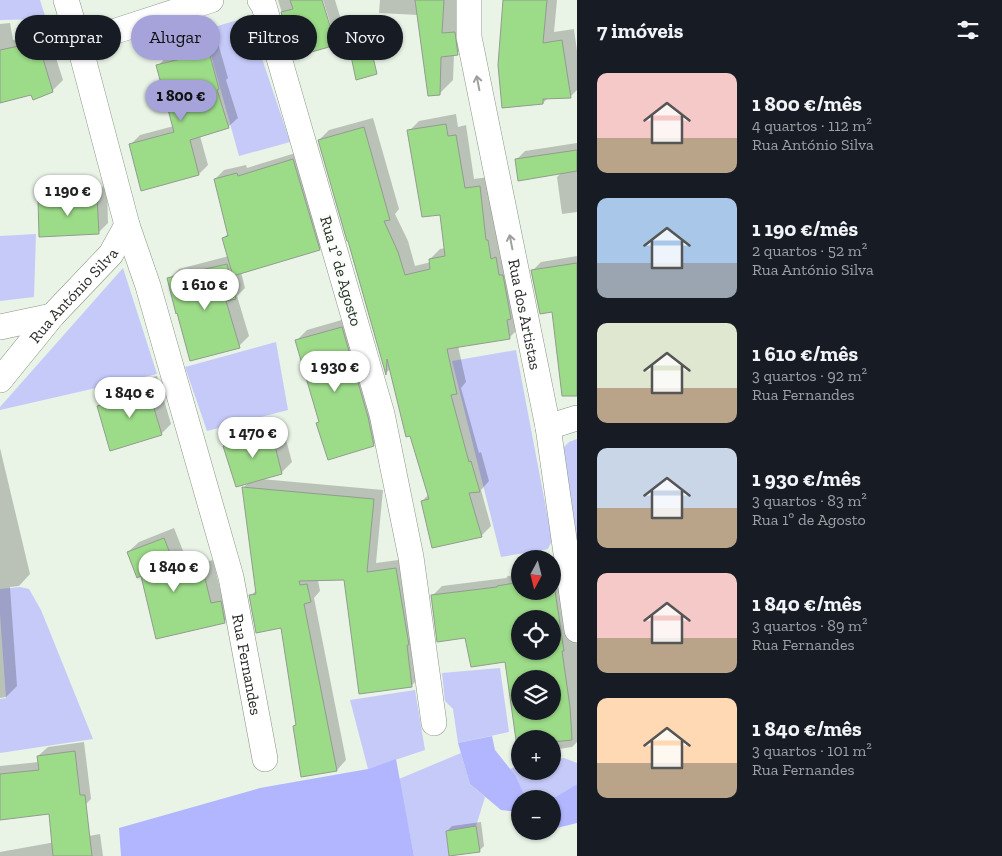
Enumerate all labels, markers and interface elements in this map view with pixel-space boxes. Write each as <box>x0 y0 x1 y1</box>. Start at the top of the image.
chip: Comprar <box>15 15 121 60</box>
chip: Alugar <box>131 15 220 60</box>
chip: Filtros <box>230 15 317 60</box>
chip: Novo <box>327 15 403 60</box>
icon: filters <box>954 16 982 44</box>
text: 7 imóveis <box>597 18 683 43</box>
one-way arrow <box>473 75 483 91</box>
pin: 1 800 € <box>135 80 227 122</box>
text: 1 800 € <box>157 86 205 105</box>
text: 1 800 €/mês <box>752 91 862 116</box>
icon: home <box>637 93 697 153</box>
text: 4 quartos · 112 m² <box>752 116 872 135</box>
text: Rua António Silva <box>752 135 874 154</box>
pin: 1 190 € <box>22 174 114 217</box>
text: 1 190 € <box>45 181 91 200</box>
street label: Rua 1º de Agosto <box>316 214 366 328</box>
text: 1 190 €/mês <box>752 216 858 241</box>
icon: home <box>637 218 697 278</box>
one-way arrow <box>505 234 515 250</box>
text: 2 quartos · 52 m² <box>752 241 867 260</box>
street label: Rua António Silva <box>25 245 122 346</box>
street label: Rua dos Artistas <box>505 257 546 371</box>
text: Rua António Silva <box>752 260 874 279</box>
pin: 1 610 € <box>159 268 251 311</box>
text: 1 610 € <box>182 275 228 294</box>
text: 1 610 €/mês <box>752 341 858 366</box>
icon: home <box>637 343 697 403</box>
pin: 1 930 € <box>289 350 381 393</box>
text: 1 930 € <box>311 357 359 376</box>
text: 3 quartos · 92 m² <box>752 366 867 385</box>
pin: 1 840 € <box>84 376 176 419</box>
text: 1 840 € <box>106 383 154 402</box>
text: Rua Fernandes <box>752 385 854 404</box>
pin: 1 470 € <box>207 416 299 459</box>
text: 1 470 € <box>229 423 277 442</box>
text: 1 930 €/mês <box>752 466 861 491</box>
icon: home <box>637 468 697 528</box>
text: 3 quartos · 83 m² <box>752 491 867 510</box>
text: Rua 1º de Agosto <box>752 510 866 529</box>
pin: 1 840 € <box>128 550 220 593</box>
north arrow <box>511 550 561 600</box>
map controls <box>511 550 561 840</box>
text: 1 840 € <box>150 557 198 576</box>
text: 1 840 €/mês <box>752 591 862 616</box>
icon: home <box>637 593 697 653</box>
button: locate <box>511 610 561 660</box>
street label: Rua Fernandes <box>229 612 266 717</box>
text: 3 quartos · 89 m² <box>752 616 867 635</box>
text: Rua Fernandes <box>752 635 854 654</box>
button: layers <box>511 670 561 720</box>
text: 1 840 €/mês <box>752 716 862 741</box>
icon: home <box>637 718 697 778</box>
button: + <box>511 730 561 780</box>
text: 3 quartos · 101 m² <box>752 741 872 760</box>
text: Rua Fernandes <box>752 760 854 779</box>
button: − <box>511 790 561 840</box>

